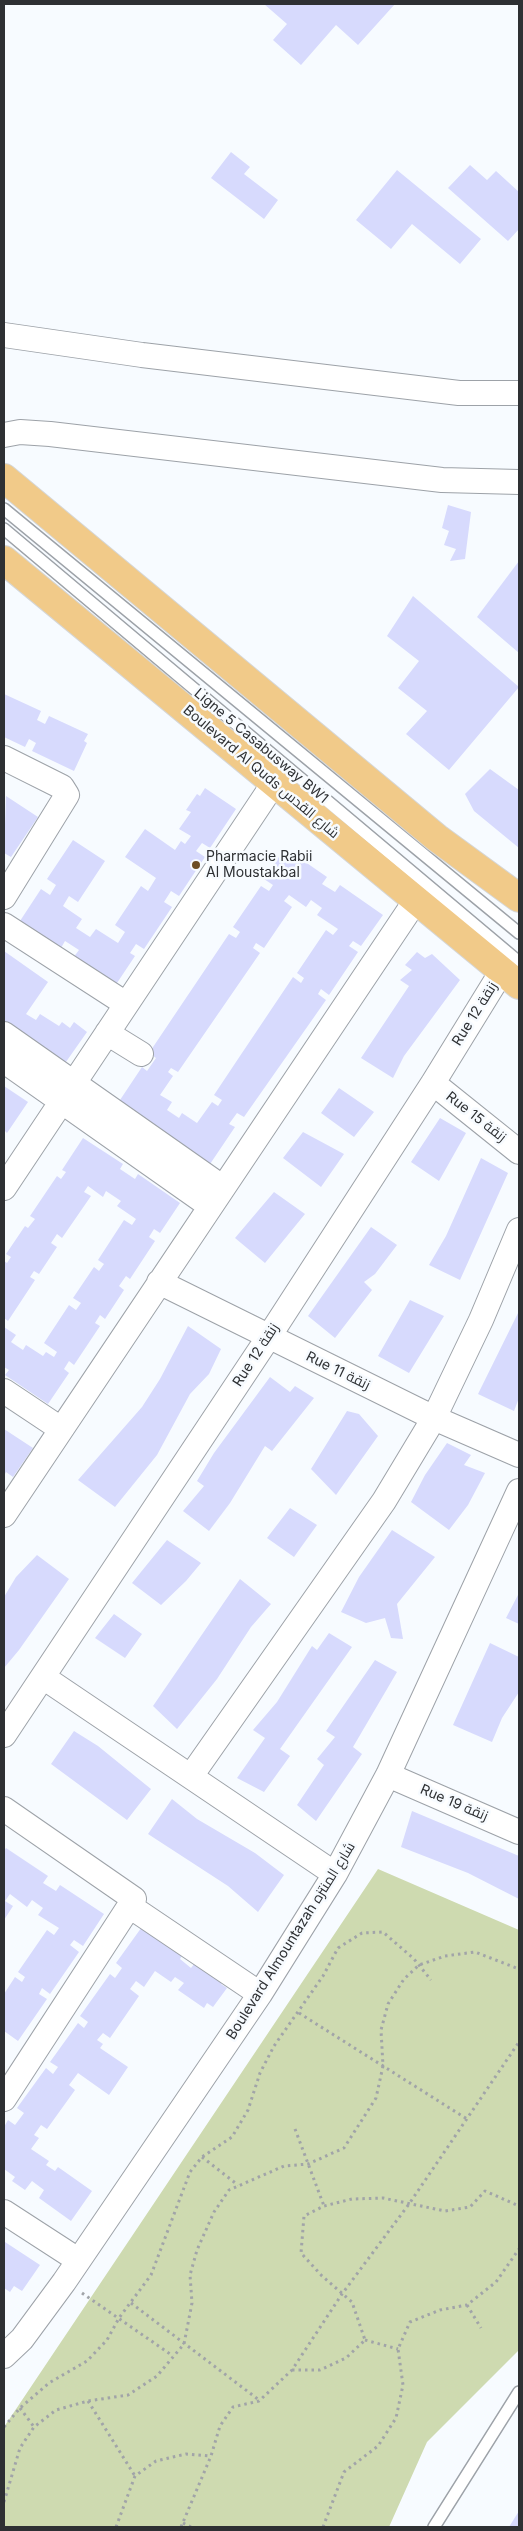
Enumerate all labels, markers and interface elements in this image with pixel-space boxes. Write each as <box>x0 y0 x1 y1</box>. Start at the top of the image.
street label: Ligne 5 Casabusway BW1 <box>191 685 331 807</box>
street label: Boulevard Al Quds شارع القدس <box>180 702 342 842</box>
place label: Pharmacie Rabii Al Moustakbal <box>206 849 312 882</box>
marker: Pharmacie Rabii Al Moustakbal <box>190 859 202 871</box>
street label: Rue 12 زنقة <box>449 979 501 1049</box>
street label: Rue 15 زنقة <box>442 1088 510 1146</box>
street label: Rue 12 زنقة <box>229 1320 283 1390</box>
street label: Rue 11 زنقة <box>303 1348 373 1394</box>
street label: Rue 19 زنقة <box>418 1781 490 1825</box>
street label: Boulevard Almountazah شارع المنتزه <box>223 1839 359 2043</box>

